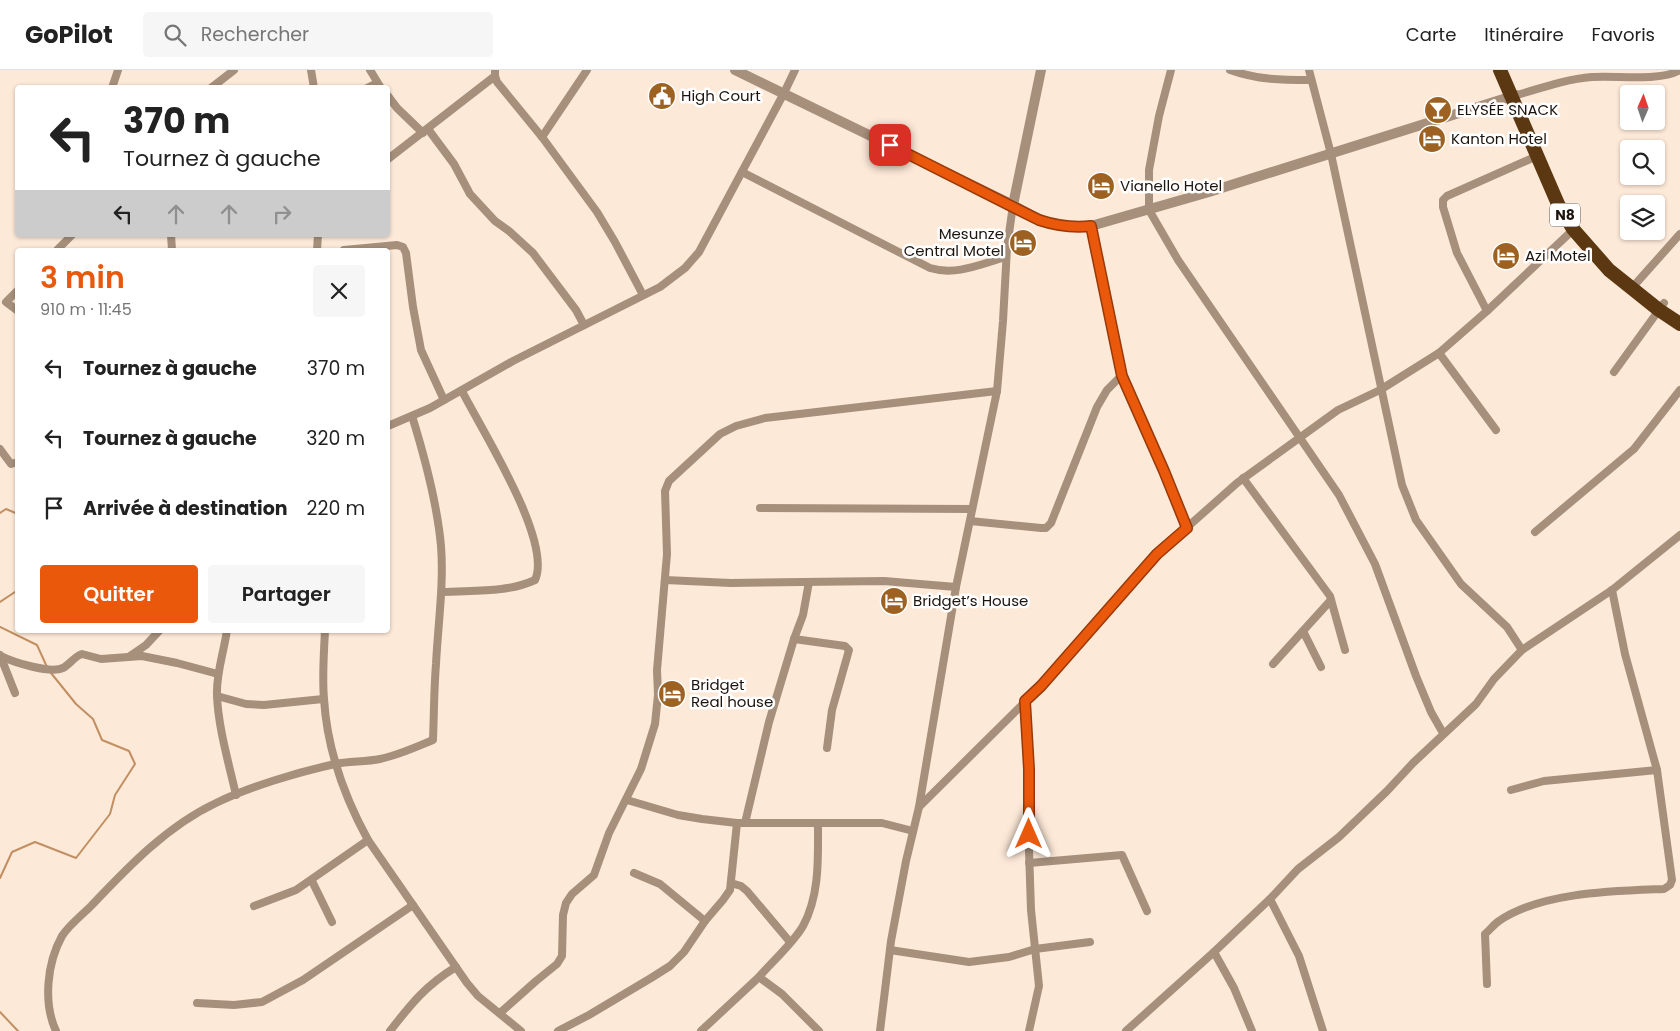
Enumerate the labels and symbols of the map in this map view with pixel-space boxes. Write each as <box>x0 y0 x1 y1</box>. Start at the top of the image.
public building icon: High Court <box>647 81 677 111</box>
place label: High Court <box>681 85 761 106</box>
north arrow <box>1620 85 1665 130</box>
bar icon: ELYSÉE SNACK <box>1423 95 1453 125</box>
place label: ELYSÉE SNACK <box>1457 99 1558 120</box>
pin <box>869 124 911 166</box>
hotel icon: Kanton Hotel <box>1417 124 1447 154</box>
place label: Kanton Hotel <box>1451 128 1547 149</box>
hotel icon: Vianello Hotel <box>1086 171 1116 201</box>
place label: Vianello Hotel <box>1120 175 1222 196</box>
road number: N8 <box>1550 204 1580 226</box>
place label: Mesunze Central Motel <box>904 223 1004 261</box>
hotel icon: Mesunze Central Motel <box>1008 228 1038 258</box>
hotel icon: Azi Motel <box>1491 241 1521 271</box>
place label: Azi Motel <box>1525 245 1591 266</box>
hotel icon: Bridget’s House <box>879 586 909 616</box>
place label: Bridget’s House <box>913 590 1028 611</box>
place label: Bridget Real house <box>691 674 773 712</box>
hotel icon: Bridget Real house <box>657 679 687 709</box>
position arrow <box>1002 807 1054 859</box>

